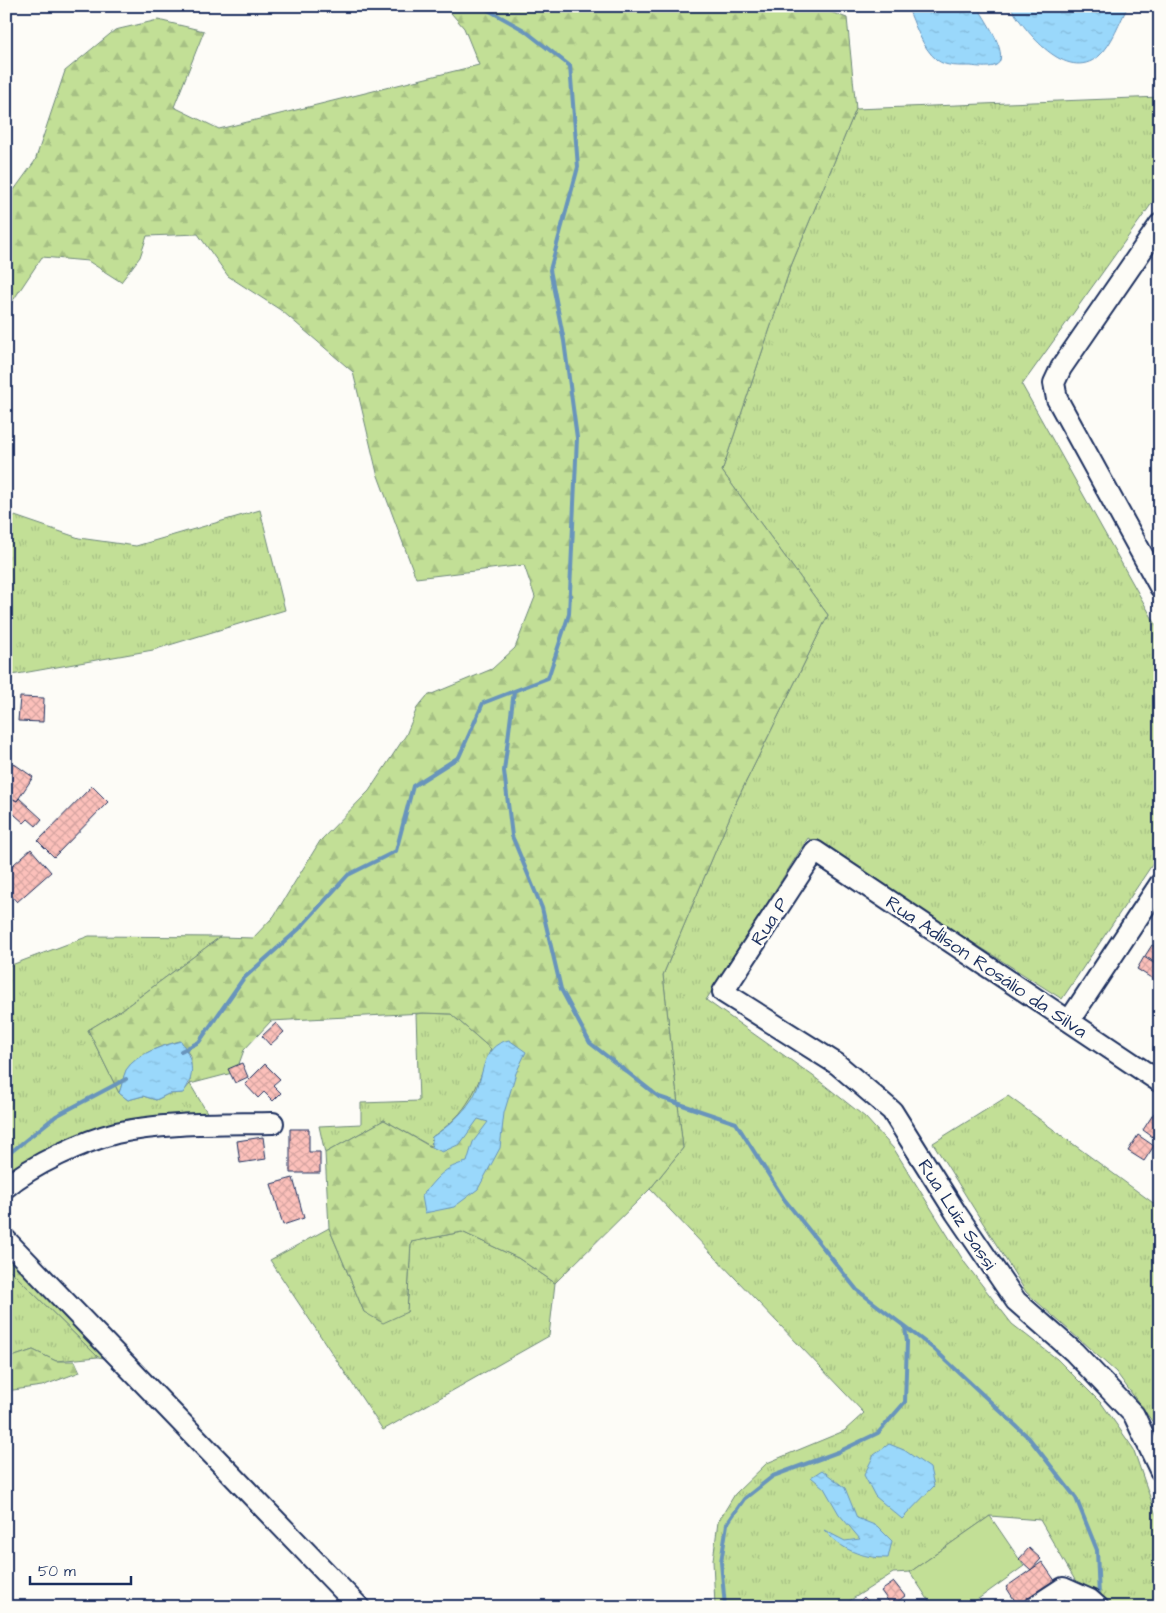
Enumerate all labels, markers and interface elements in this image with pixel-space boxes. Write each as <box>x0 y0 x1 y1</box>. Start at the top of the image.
street label: Rua Adilson Rosálio da Silva <box>880 890 1093 1045</box>
street label: Rua P <box>745 892 796 951</box>
street label: Rua Luiz Sassi <box>911 1154 1003 1276</box>
scale bar <box>30 1553 131 1585</box>
text: 50 m <box>38 1561 76 1582</box>

